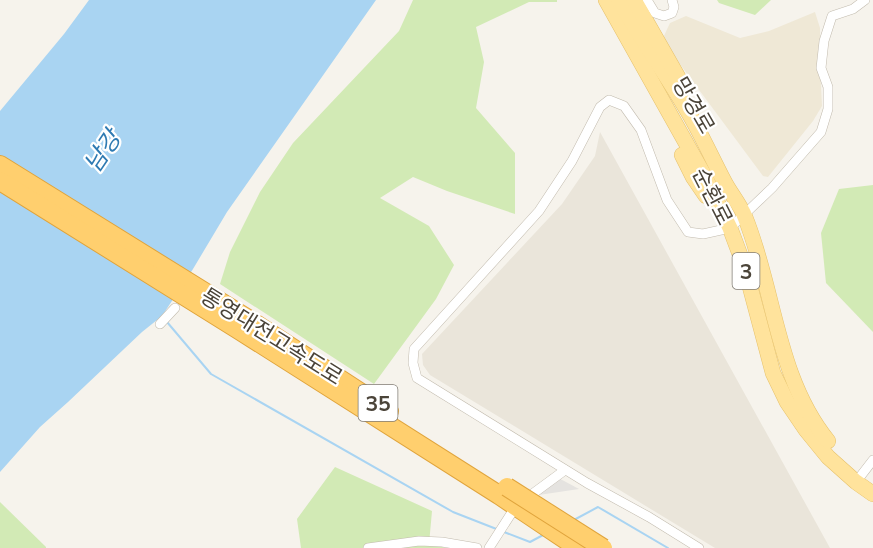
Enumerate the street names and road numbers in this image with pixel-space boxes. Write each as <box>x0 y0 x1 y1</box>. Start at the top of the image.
street label: 망경로 <box>667 72 721 138</box>
street label: 순환로 <box>687 163 739 229</box>
road number: 3 <box>732 253 760 289</box>
street label: 통영대전고속도로 <box>196 281 348 391</box>
road number: 35 <box>358 385 398 421</box>

